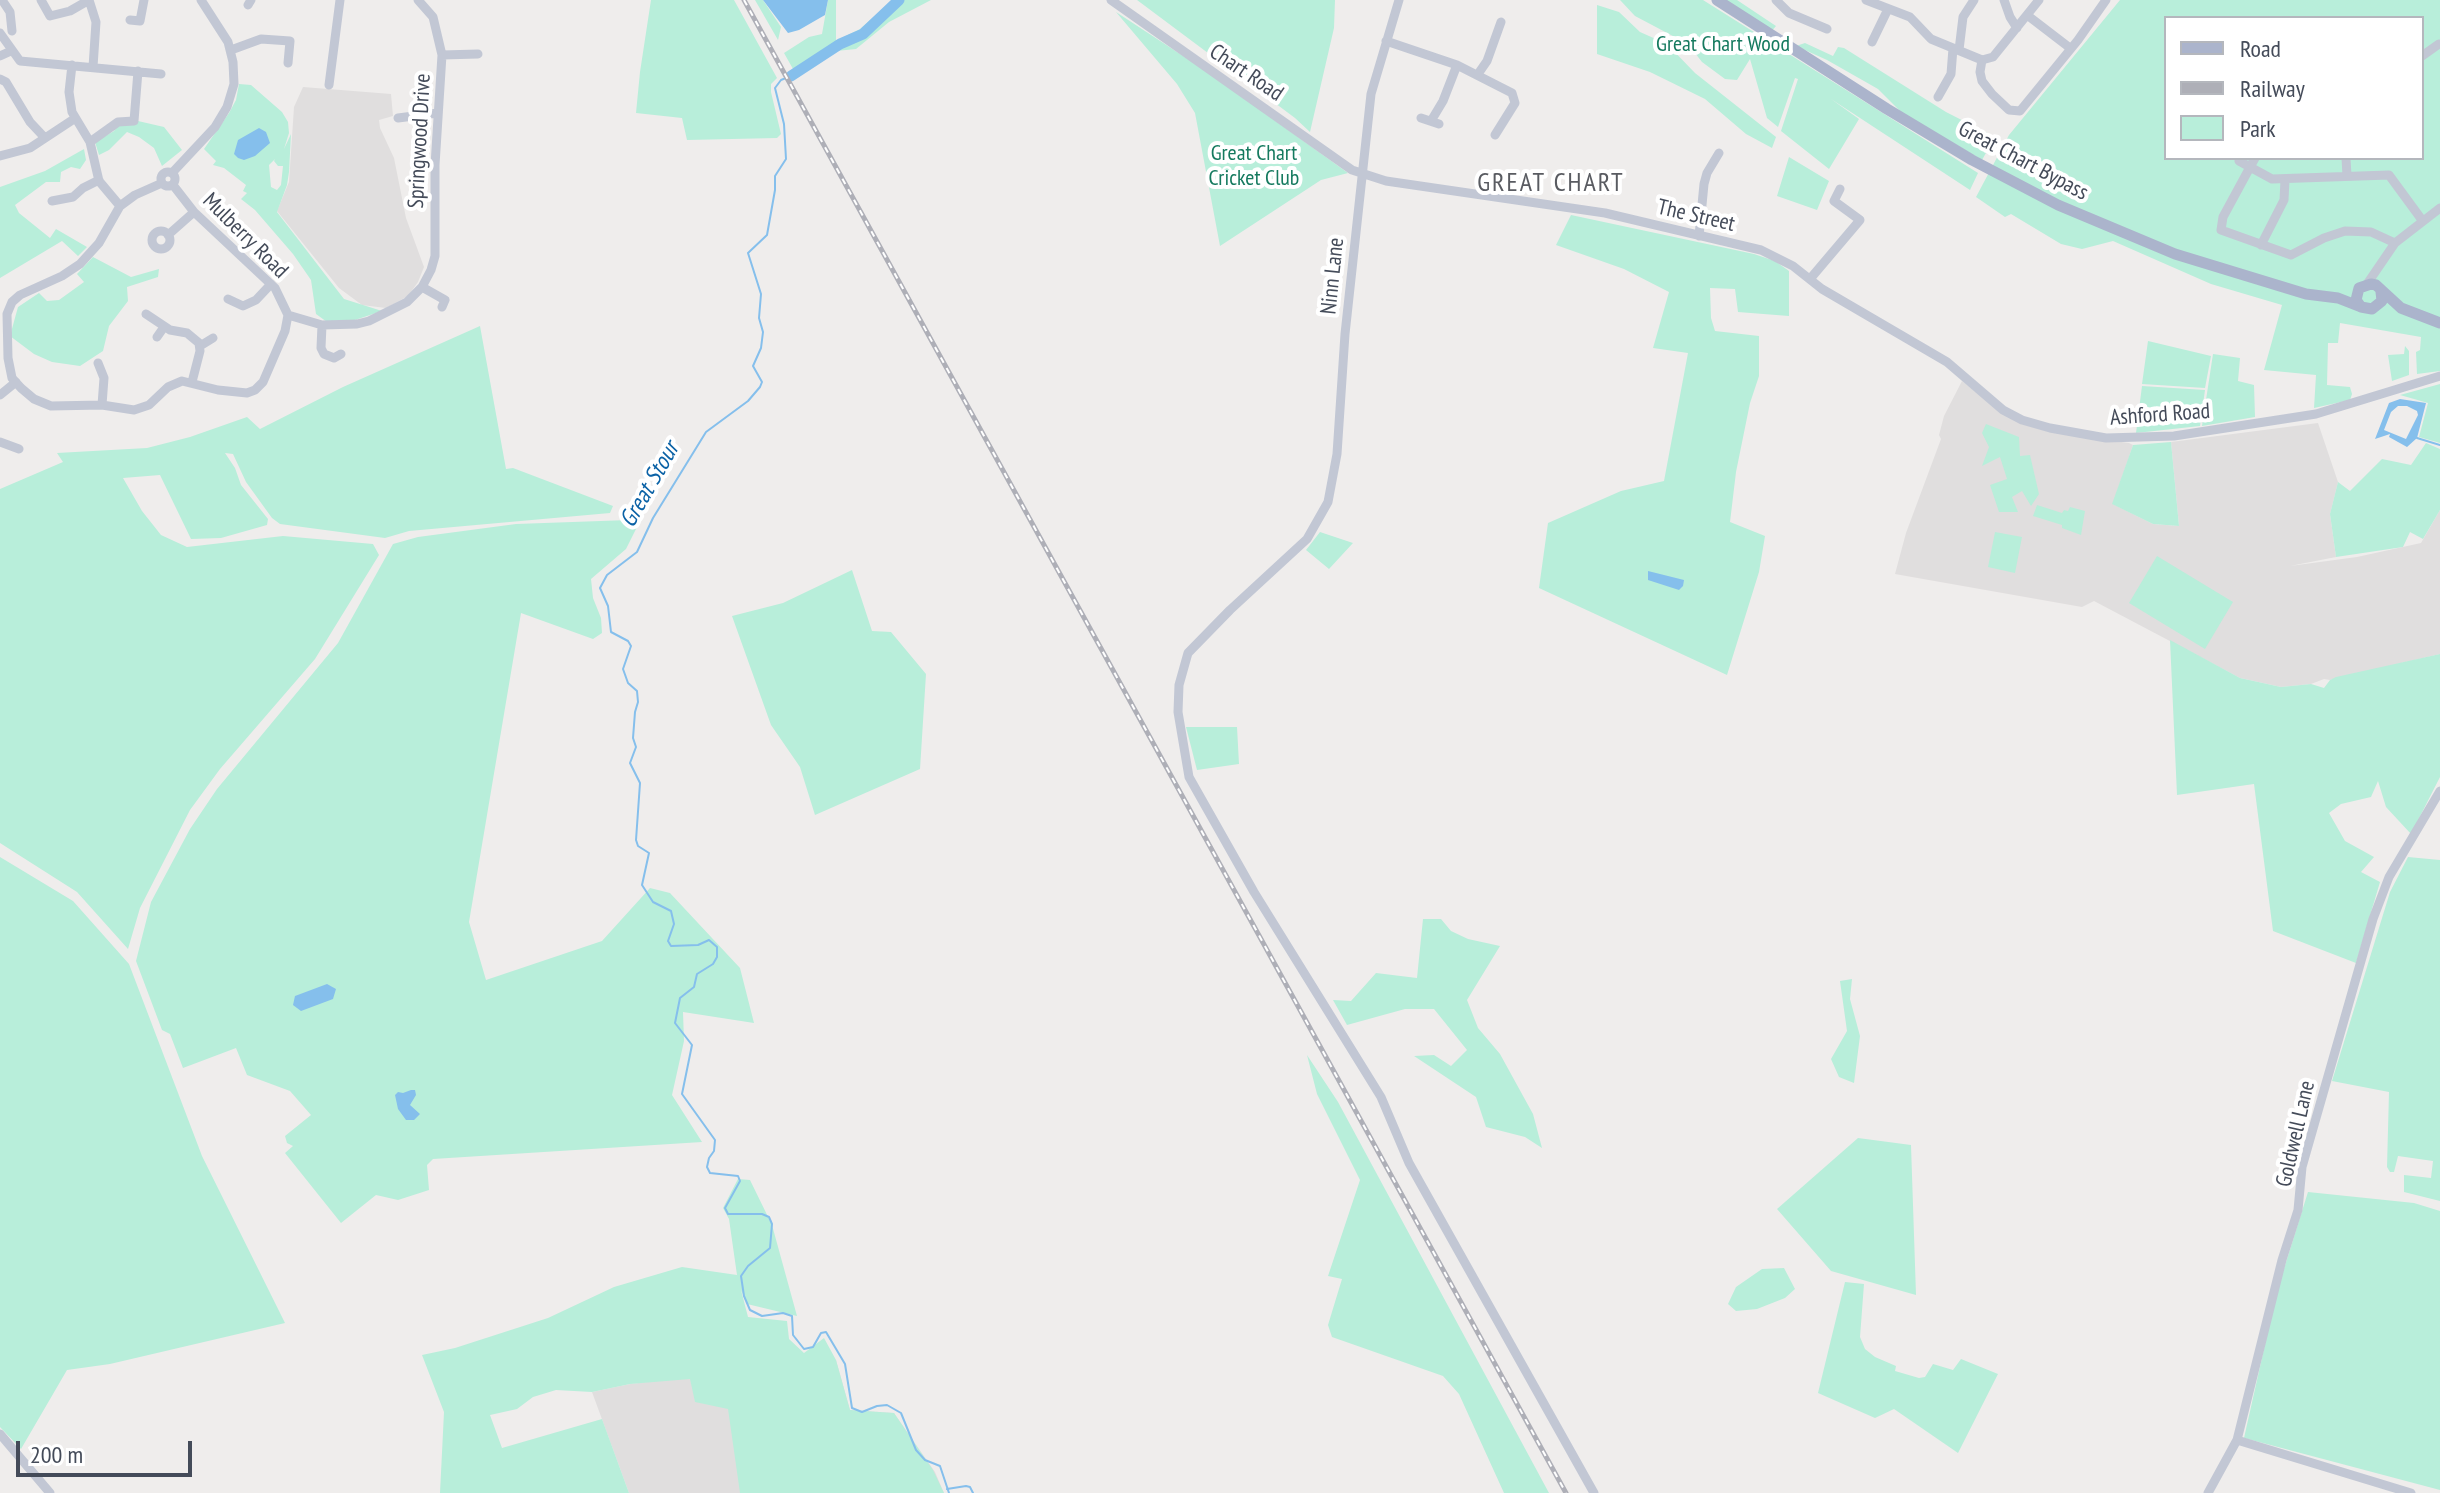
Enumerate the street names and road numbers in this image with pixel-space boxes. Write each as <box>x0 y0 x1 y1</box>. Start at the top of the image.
street label: Chart Road <box>1204 39 1288 107</box>
street label: Springwood Drive <box>403 73 437 209</box>
street label: Great Chart Bypass <box>1954 116 2092 206</box>
street label: Mulberry Road <box>197 188 293 284</box>
street label: The Street <box>1655 194 1737 238</box>
street label: Ninn Lane <box>1316 236 1350 316</box>
street label: Ashford Road <box>2109 398 2211 432</box>
street label: Goldwell Lane <box>2271 1078 2321 1190</box>

